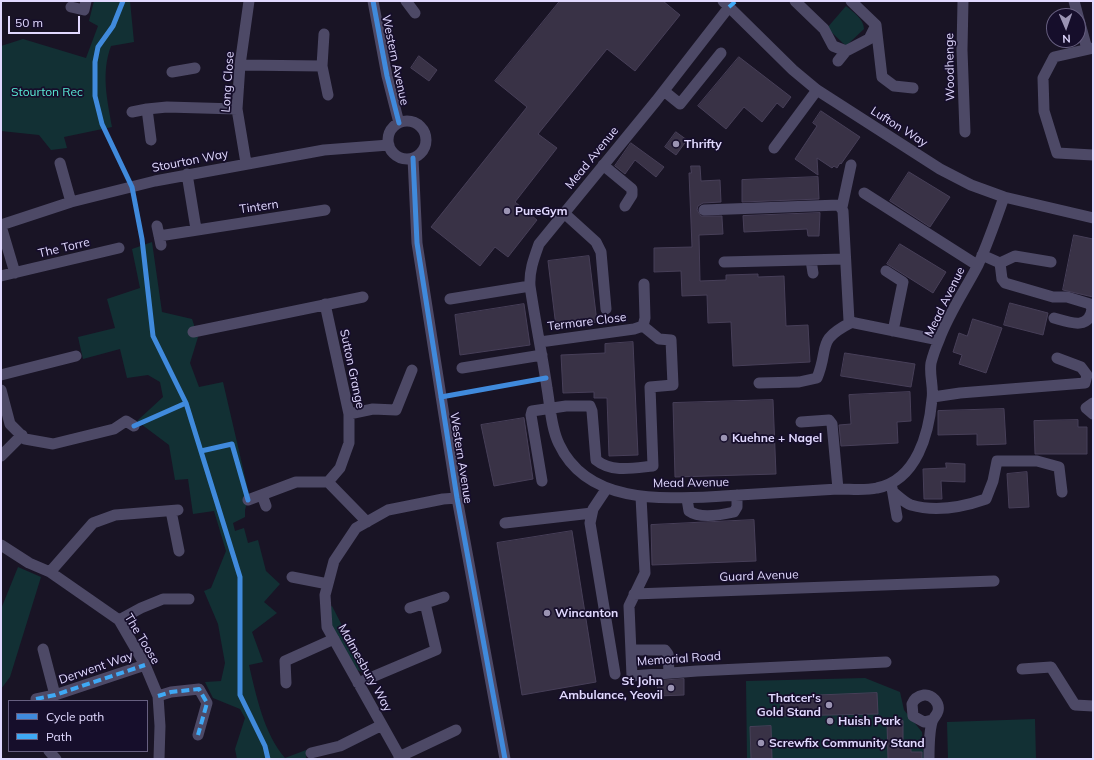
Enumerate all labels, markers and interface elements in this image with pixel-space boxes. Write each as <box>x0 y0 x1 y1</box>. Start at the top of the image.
scale bar <box>10 8 82 34</box>
north arrow <box>1046 8 1086 48</box>
street label: Western Avenue <box>378 13 412 107</box>
text: 50 m <box>15 15 43 30</box>
text: N <box>1062 32 1071 46</box>
street label: Woodhenge <box>942 33 958 101</box>
street label: Long Close <box>219 51 237 113</box>
park label: Stourton Rec <box>11 85 83 99</box>
street label: Lufton Way <box>868 104 930 150</box>
street label: Mead Avenue <box>562 124 622 192</box>
place label: Thrifty <box>684 137 722 151</box>
marker: Thrifty <box>671 139 681 149</box>
street label: Stourton Way <box>151 147 229 175</box>
street label: Tintern <box>239 197 279 217</box>
place label: PureGym <box>515 204 567 218</box>
marker: PureGym <box>502 206 512 216</box>
street label: The Torre <box>37 235 91 261</box>
street label: Mead Avenue <box>922 265 968 339</box>
street label: Termare Close <box>547 310 627 334</box>
street label: Sutton Grange <box>337 328 367 410</box>
street label: Western Avenue <box>447 411 475 505</box>
place label: Kuehne + Nagel <box>732 431 822 445</box>
marker: Kuehne + Nagel <box>719 433 729 443</box>
street label: Mead Avenue <box>653 475 729 491</box>
street label: Guard Avenue <box>719 567 799 585</box>
place label: Wincanton <box>555 606 618 620</box>
marker: Wincanton <box>542 608 552 618</box>
street label: The Toose <box>121 611 163 667</box>
street label: Malmesbury Way <box>335 622 395 714</box>
street label: Derwent Way <box>57 649 135 687</box>
street label: Memorial Road <box>637 649 721 669</box>
place label: St John Ambulance, Yeovil <box>559 674 663 702</box>
marker: St John Ambulance, Yeovil <box>666 683 676 693</box>
place label: Thatcer's Gold Stand <box>757 691 821 719</box>
legend <box>8 700 148 752</box>
marker: Thatcer's Gold Stand <box>824 700 834 710</box>
text: Cycle path <box>46 709 104 724</box>
place label: Huish Park <box>838 714 901 728</box>
marker: Huish Park <box>825 716 835 726</box>
text: Path <box>46 729 72 744</box>
place label: Screwfix Community Stand <box>769 736 925 750</box>
marker: Screwfix Community Stand <box>756 738 766 748</box>

